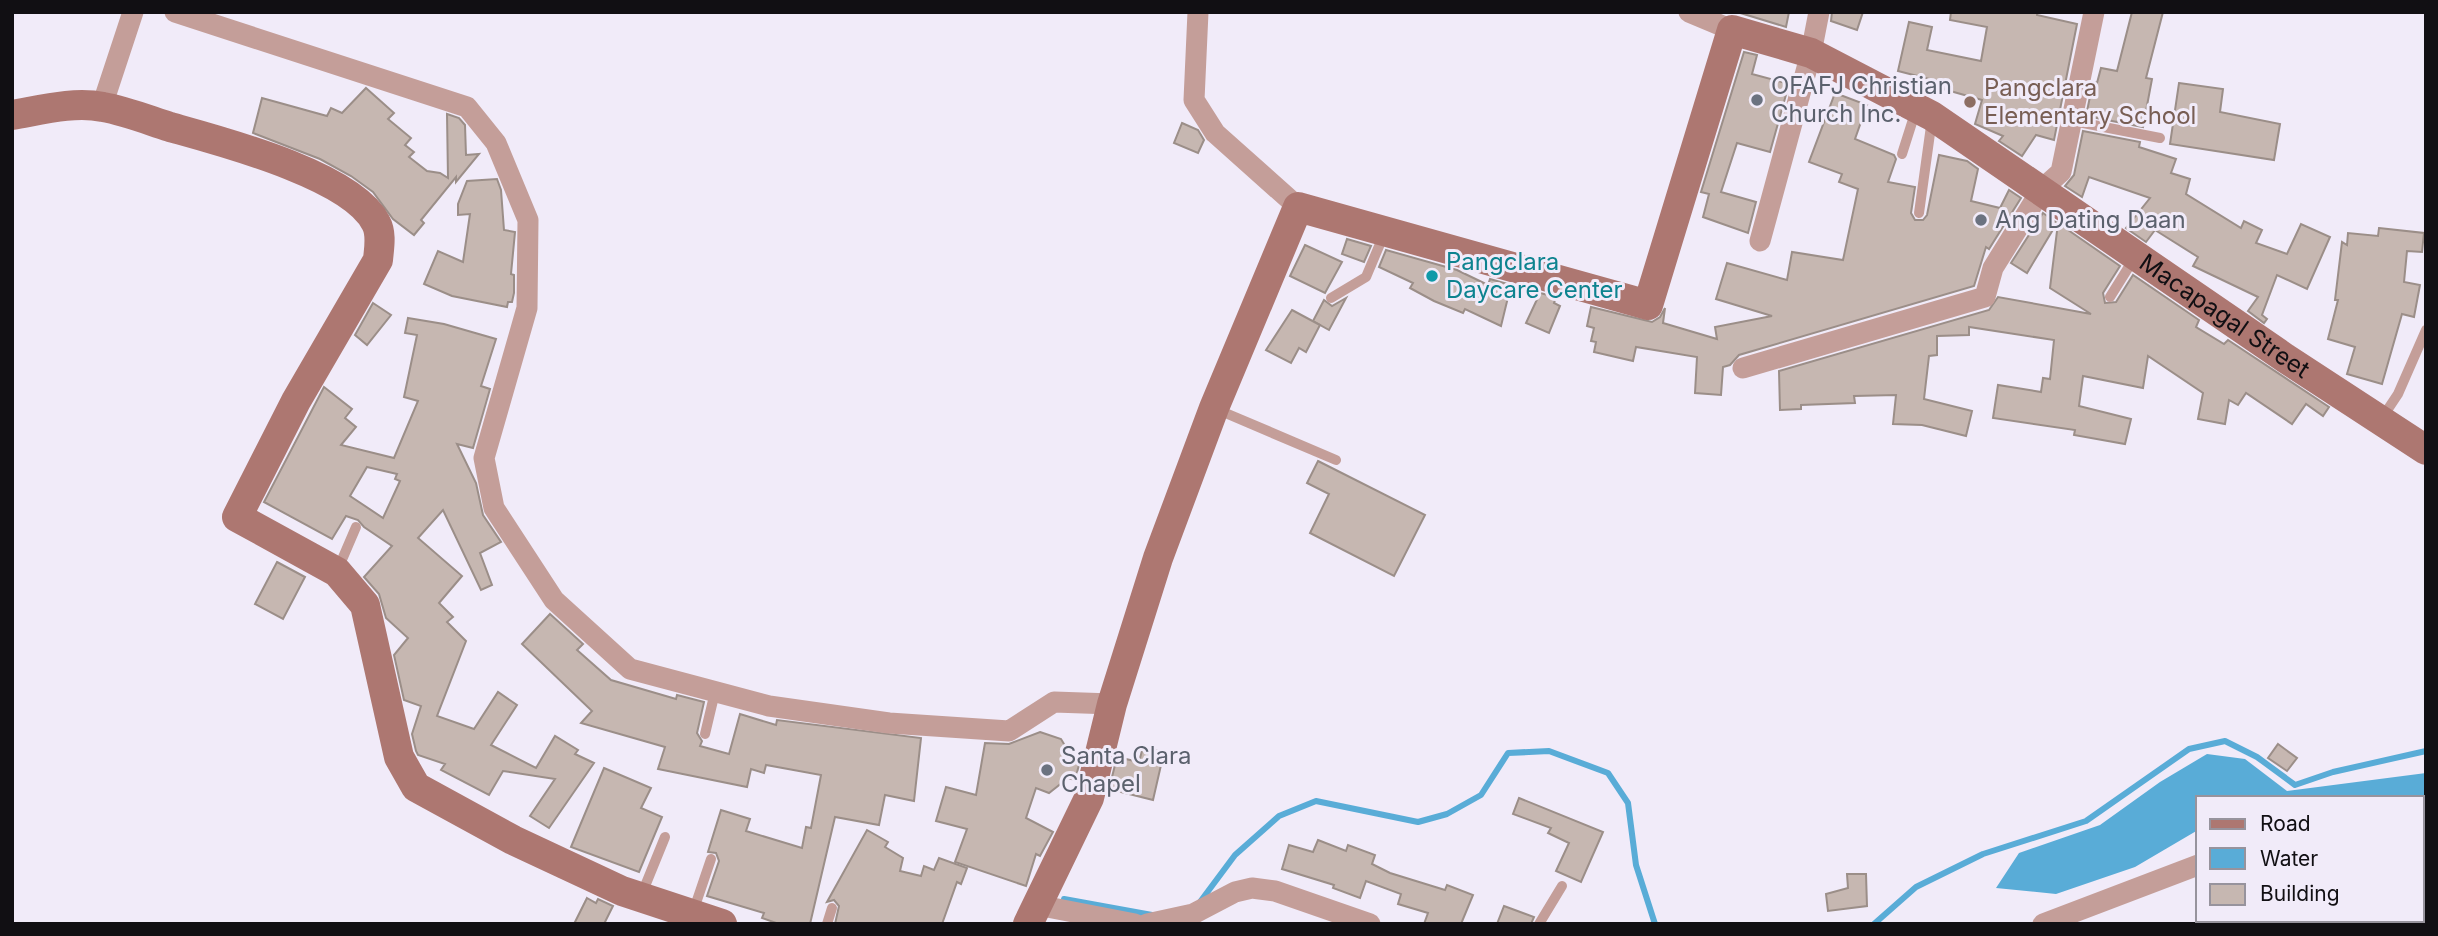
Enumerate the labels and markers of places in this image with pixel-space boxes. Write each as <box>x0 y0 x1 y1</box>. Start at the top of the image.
place label: OFAFJ Christian Church Inc. <box>1771 71 1952 128</box>
place label: Pangclara Elementary School <box>1984 73 2196 130</box>
marker: OFAFJ Christian Church Inc. <box>1749 92 1765 108</box>
marker: Pangclara Elementary School <box>1962 94 1978 110</box>
place label: Ang Dating Daan <box>1995 205 2186 234</box>
marker: Ang Dating Daan <box>1973 212 1989 228</box>
place label: Pangclara Daycare Center <box>1446 247 1623 304</box>
marker: Pangclara Daycare Center <box>1424 268 1440 284</box>
place label: Santa Clara Chapel <box>1061 741 1192 798</box>
marker: Santa Clara Chapel <box>1039 762 1055 778</box>

